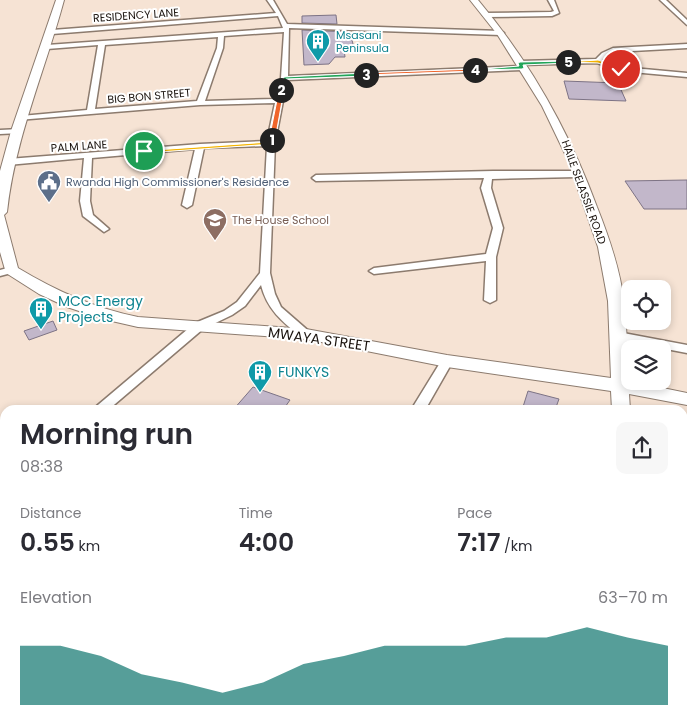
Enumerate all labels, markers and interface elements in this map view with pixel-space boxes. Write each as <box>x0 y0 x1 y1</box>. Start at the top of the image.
street label: RESIDENCY LANE <box>93 4 179 26</box>
place label: Msasani Peninsula <box>336 27 389 56</box>
building icon: Msasani Peninsula <box>305 28 331 62</box>
pin <box>600 48 642 90</box>
pin: 5 <box>556 50 580 74</box>
text: 5 <box>564 52 573 72</box>
icon: check <box>607 55 635 83</box>
pin: 4 <box>462 58 488 82</box>
text: 4 <box>471 60 480 80</box>
pin: 3 <box>354 62 378 88</box>
text: 3 <box>362 65 371 85</box>
pin: 2 <box>268 78 294 102</box>
text: 2 <box>278 80 286 100</box>
street label: BIG BON STREET <box>107 84 191 108</box>
pin: 1 <box>260 128 284 152</box>
pin <box>123 130 165 172</box>
text: 1 <box>270 130 275 150</box>
street label: PALM LANE <box>50 136 108 156</box>
icon: arrive <box>130 137 158 165</box>
street label: HAILE SELASSIE ROAD <box>558 138 610 247</box>
public building icon: Rwanda High Commissioner's Residence <box>36 169 62 203</box>
place label: Rwanda High Commissioner's Residence <box>66 174 289 190</box>
school or university icon: The House School <box>202 207 228 241</box>
place label: The House School <box>232 212 329 228</box>
map controls <box>621 280 671 390</box>
button: locate <box>621 280 671 330</box>
place label: MCC Energy Projects <box>58 291 143 327</box>
building icon: MCC Energy Projects <box>28 296 54 330</box>
street label: MWAYA STREET <box>267 322 372 356</box>
button: layers <box>621 340 671 390</box>
building icon: FUNKYS <box>247 359 273 393</box>
place label: FUNKYS <box>278 362 329 382</box>
text: Morning run <box>20 415 193 454</box>
button: share <box>616 422 668 474</box>
text: 08:38 <box>20 455 63 478</box>
text: Distance <box>20 503 81 523</box>
text: Time <box>239 503 273 523</box>
text: Pace <box>457 503 492 523</box>
text: 0.55 <box>20 525 75 560</box>
text: 4:00 <box>239 525 294 560</box>
text: 7:17 <box>457 525 500 560</box>
text: km <box>75 536 100 556</box>
text: /km <box>500 536 532 556</box>
text: Elevation <box>20 586 92 609</box>
text: 63–70 m <box>598 586 668 609</box>

